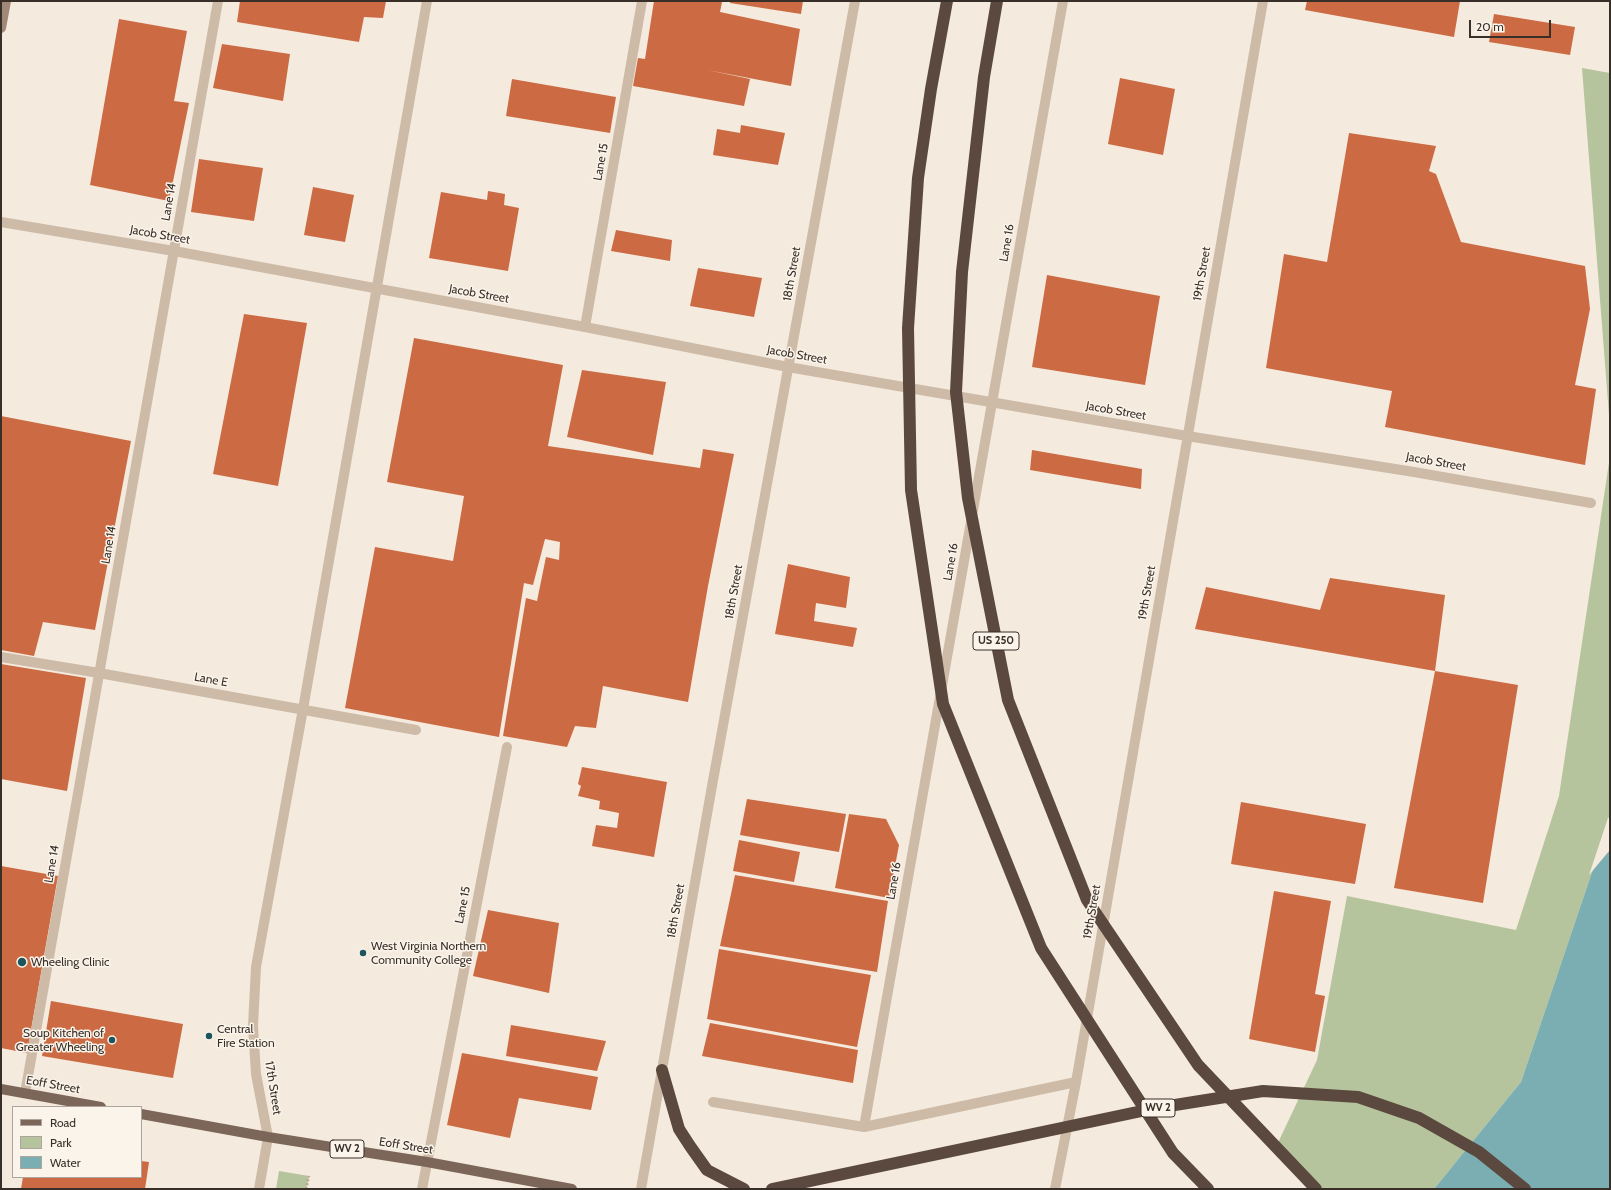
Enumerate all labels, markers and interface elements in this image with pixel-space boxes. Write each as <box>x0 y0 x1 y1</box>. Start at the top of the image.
scale bar <box>1471 12 1553 38</box>
text: 20 m <box>1476 19 1504 34</box>
street label: Lane 15 <box>591 142 611 182</box>
street label: Lane 14 <box>159 182 179 222</box>
street label: Jacob Street <box>129 223 191 247</box>
street label: Lane 16 <box>997 223 1017 263</box>
street label: 18th Street <box>780 246 804 302</box>
street label: 19th Street <box>1190 246 1214 302</box>
street label: Jacob Street <box>448 282 510 306</box>
street label: Jacob Street <box>766 343 828 367</box>
street label: Jacob Street <box>1085 399 1147 423</box>
street label: Jacob Street <box>1405 450 1467 474</box>
street label: Lane 14 <box>99 525 119 565</box>
street label: Lane 16 <box>941 542 961 582</box>
street label: 18th Street <box>722 564 746 620</box>
street label: 19th Street <box>1135 565 1159 621</box>
road number: US 250 <box>973 632 1019 650</box>
street label: Lane E <box>193 670 229 690</box>
street label: Lane 14 <box>42 844 62 884</box>
street label: Lane 16 <box>884 861 904 901</box>
street label: 18th Street <box>664 883 688 939</box>
street label: 19th Street <box>1080 884 1104 940</box>
street label: Lane 15 <box>452 885 474 925</box>
place label: West Virginia Northern Community College <box>371 939 486 967</box>
marker: West Virginia Northern Community College <box>358 948 368 958</box>
place label: Wheeling Clinic <box>31 955 109 969</box>
marker: Wheeling Clinic <box>16 956 28 968</box>
place label: Central Fire Station <box>217 1022 275 1050</box>
place label: Soup Kitchen of Greater Wheeling <box>16 1026 104 1054</box>
marker: Central Fire Station <box>204 1031 214 1041</box>
marker: Soup Kitchen of Greater Wheeling <box>107 1035 117 1045</box>
street label: 17th Street <box>262 1060 284 1116</box>
street label: Eoff Street <box>25 1073 81 1097</box>
road number: WV 2 <box>1141 1099 1175 1117</box>
legend <box>12 1106 142 1178</box>
text: Road <box>50 1115 76 1130</box>
text: Park <box>50 1135 72 1150</box>
street label: Eoff Street <box>378 1135 434 1157</box>
road number: WV 2 <box>330 1140 364 1158</box>
text: Water <box>50 1155 80 1170</box>

